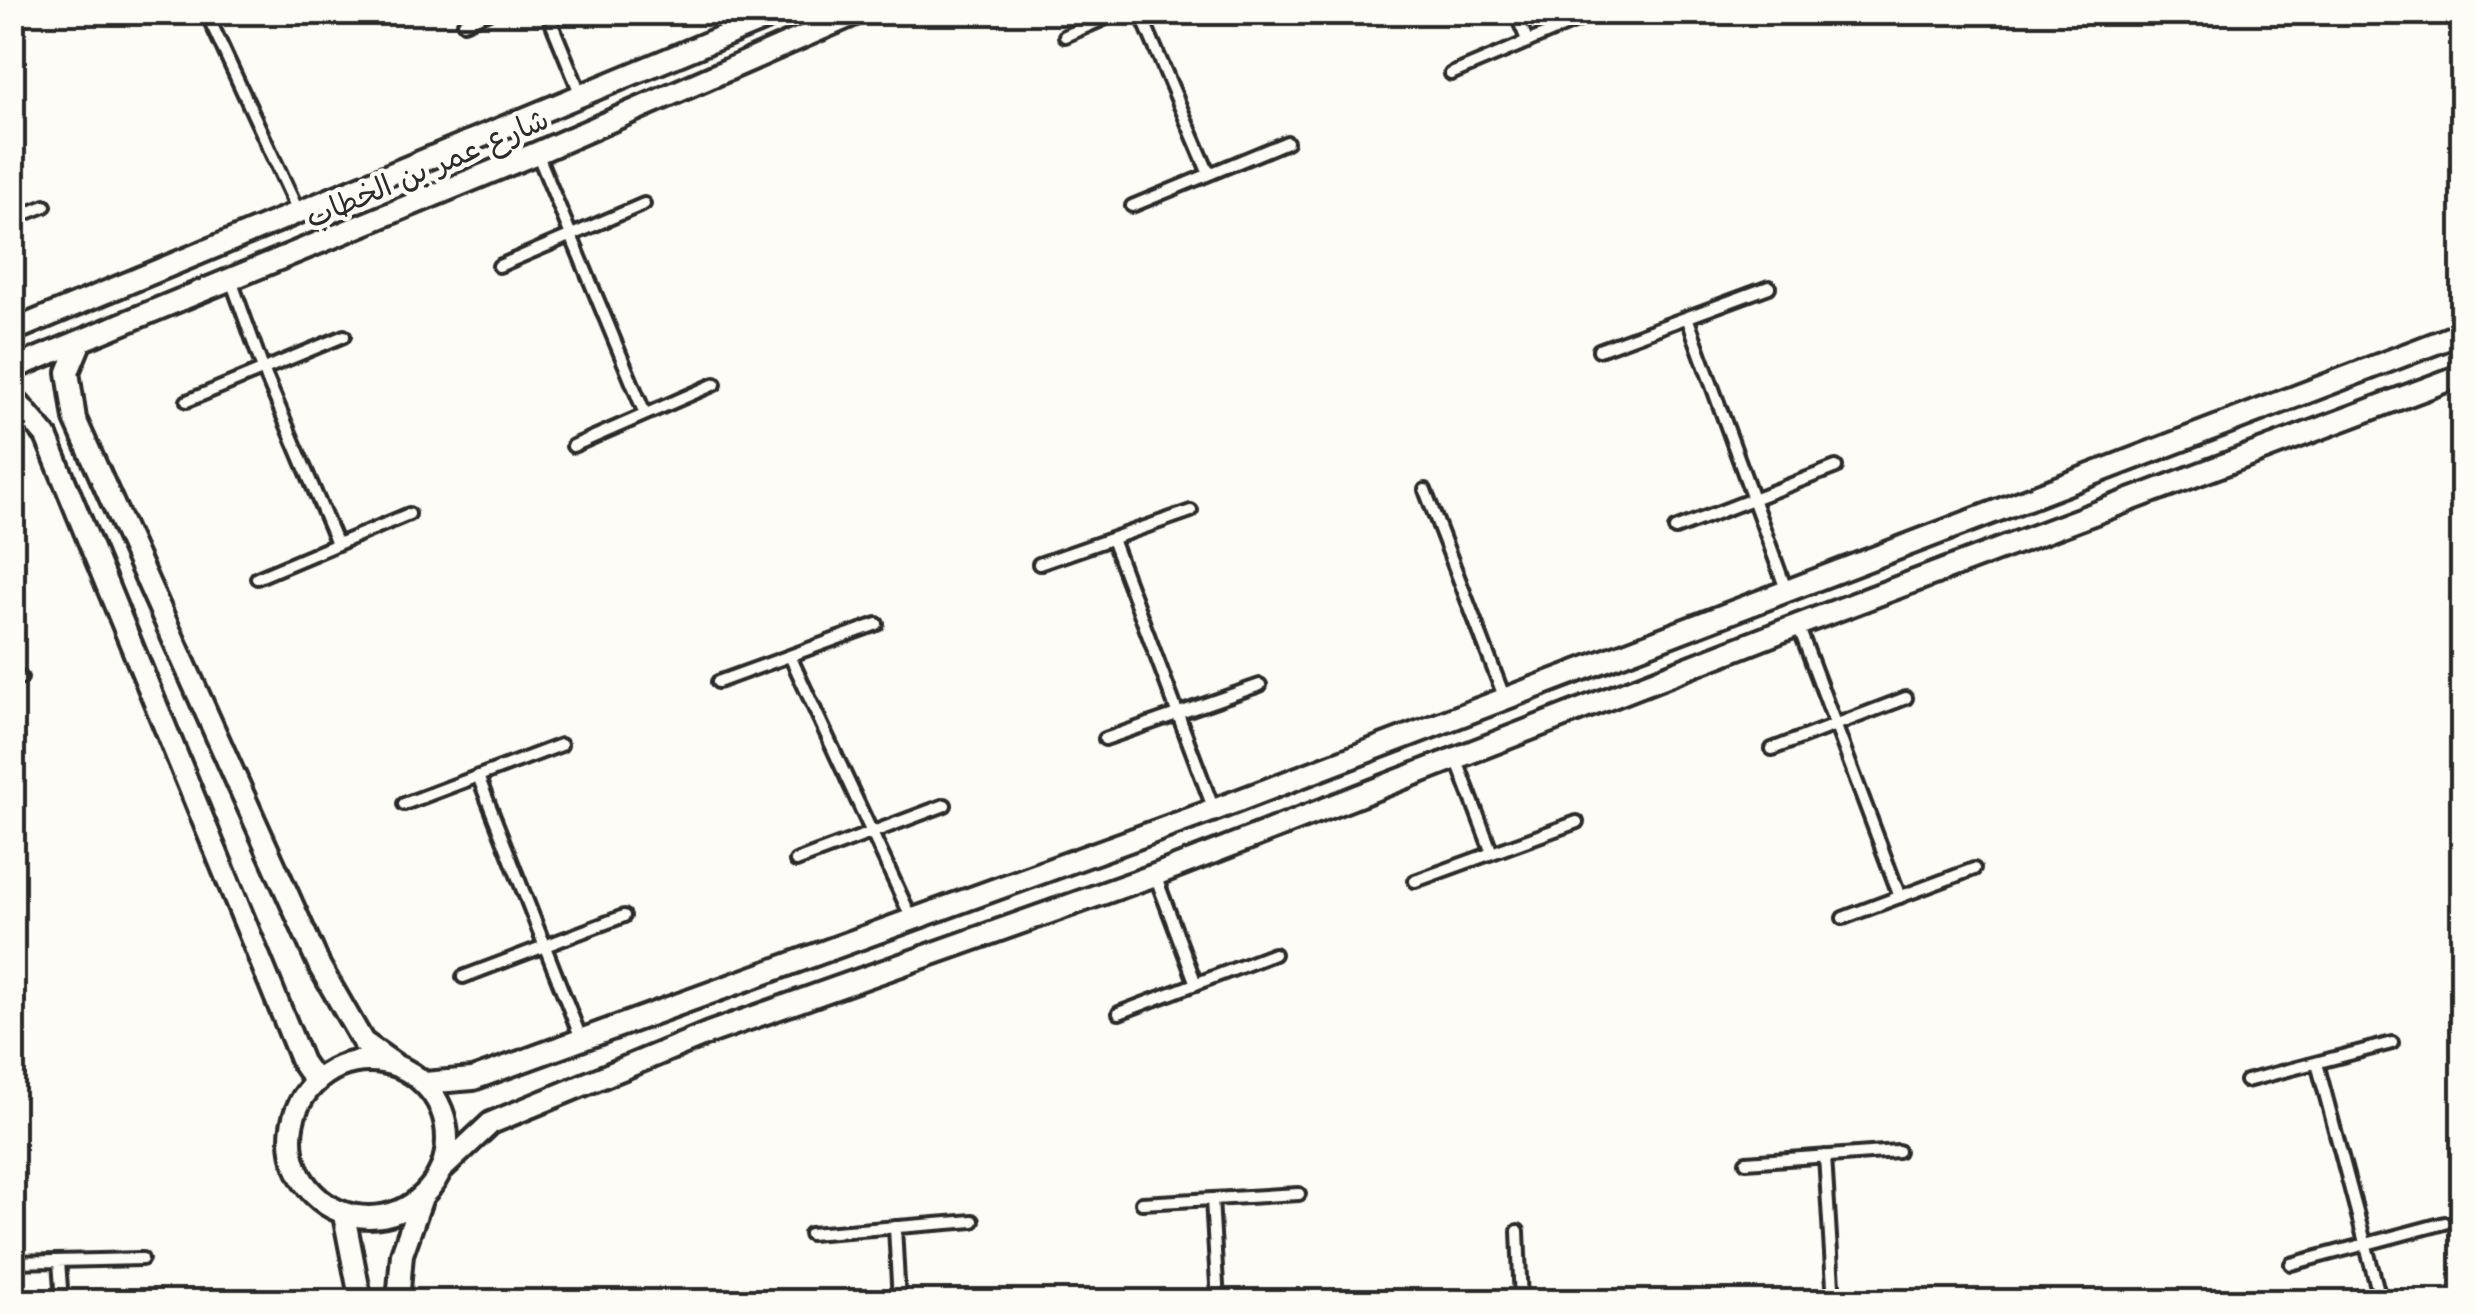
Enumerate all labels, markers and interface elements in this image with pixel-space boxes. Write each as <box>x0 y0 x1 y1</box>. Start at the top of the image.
street label: شارع عمر بن الخطاب <box>297 94 555 239</box>

